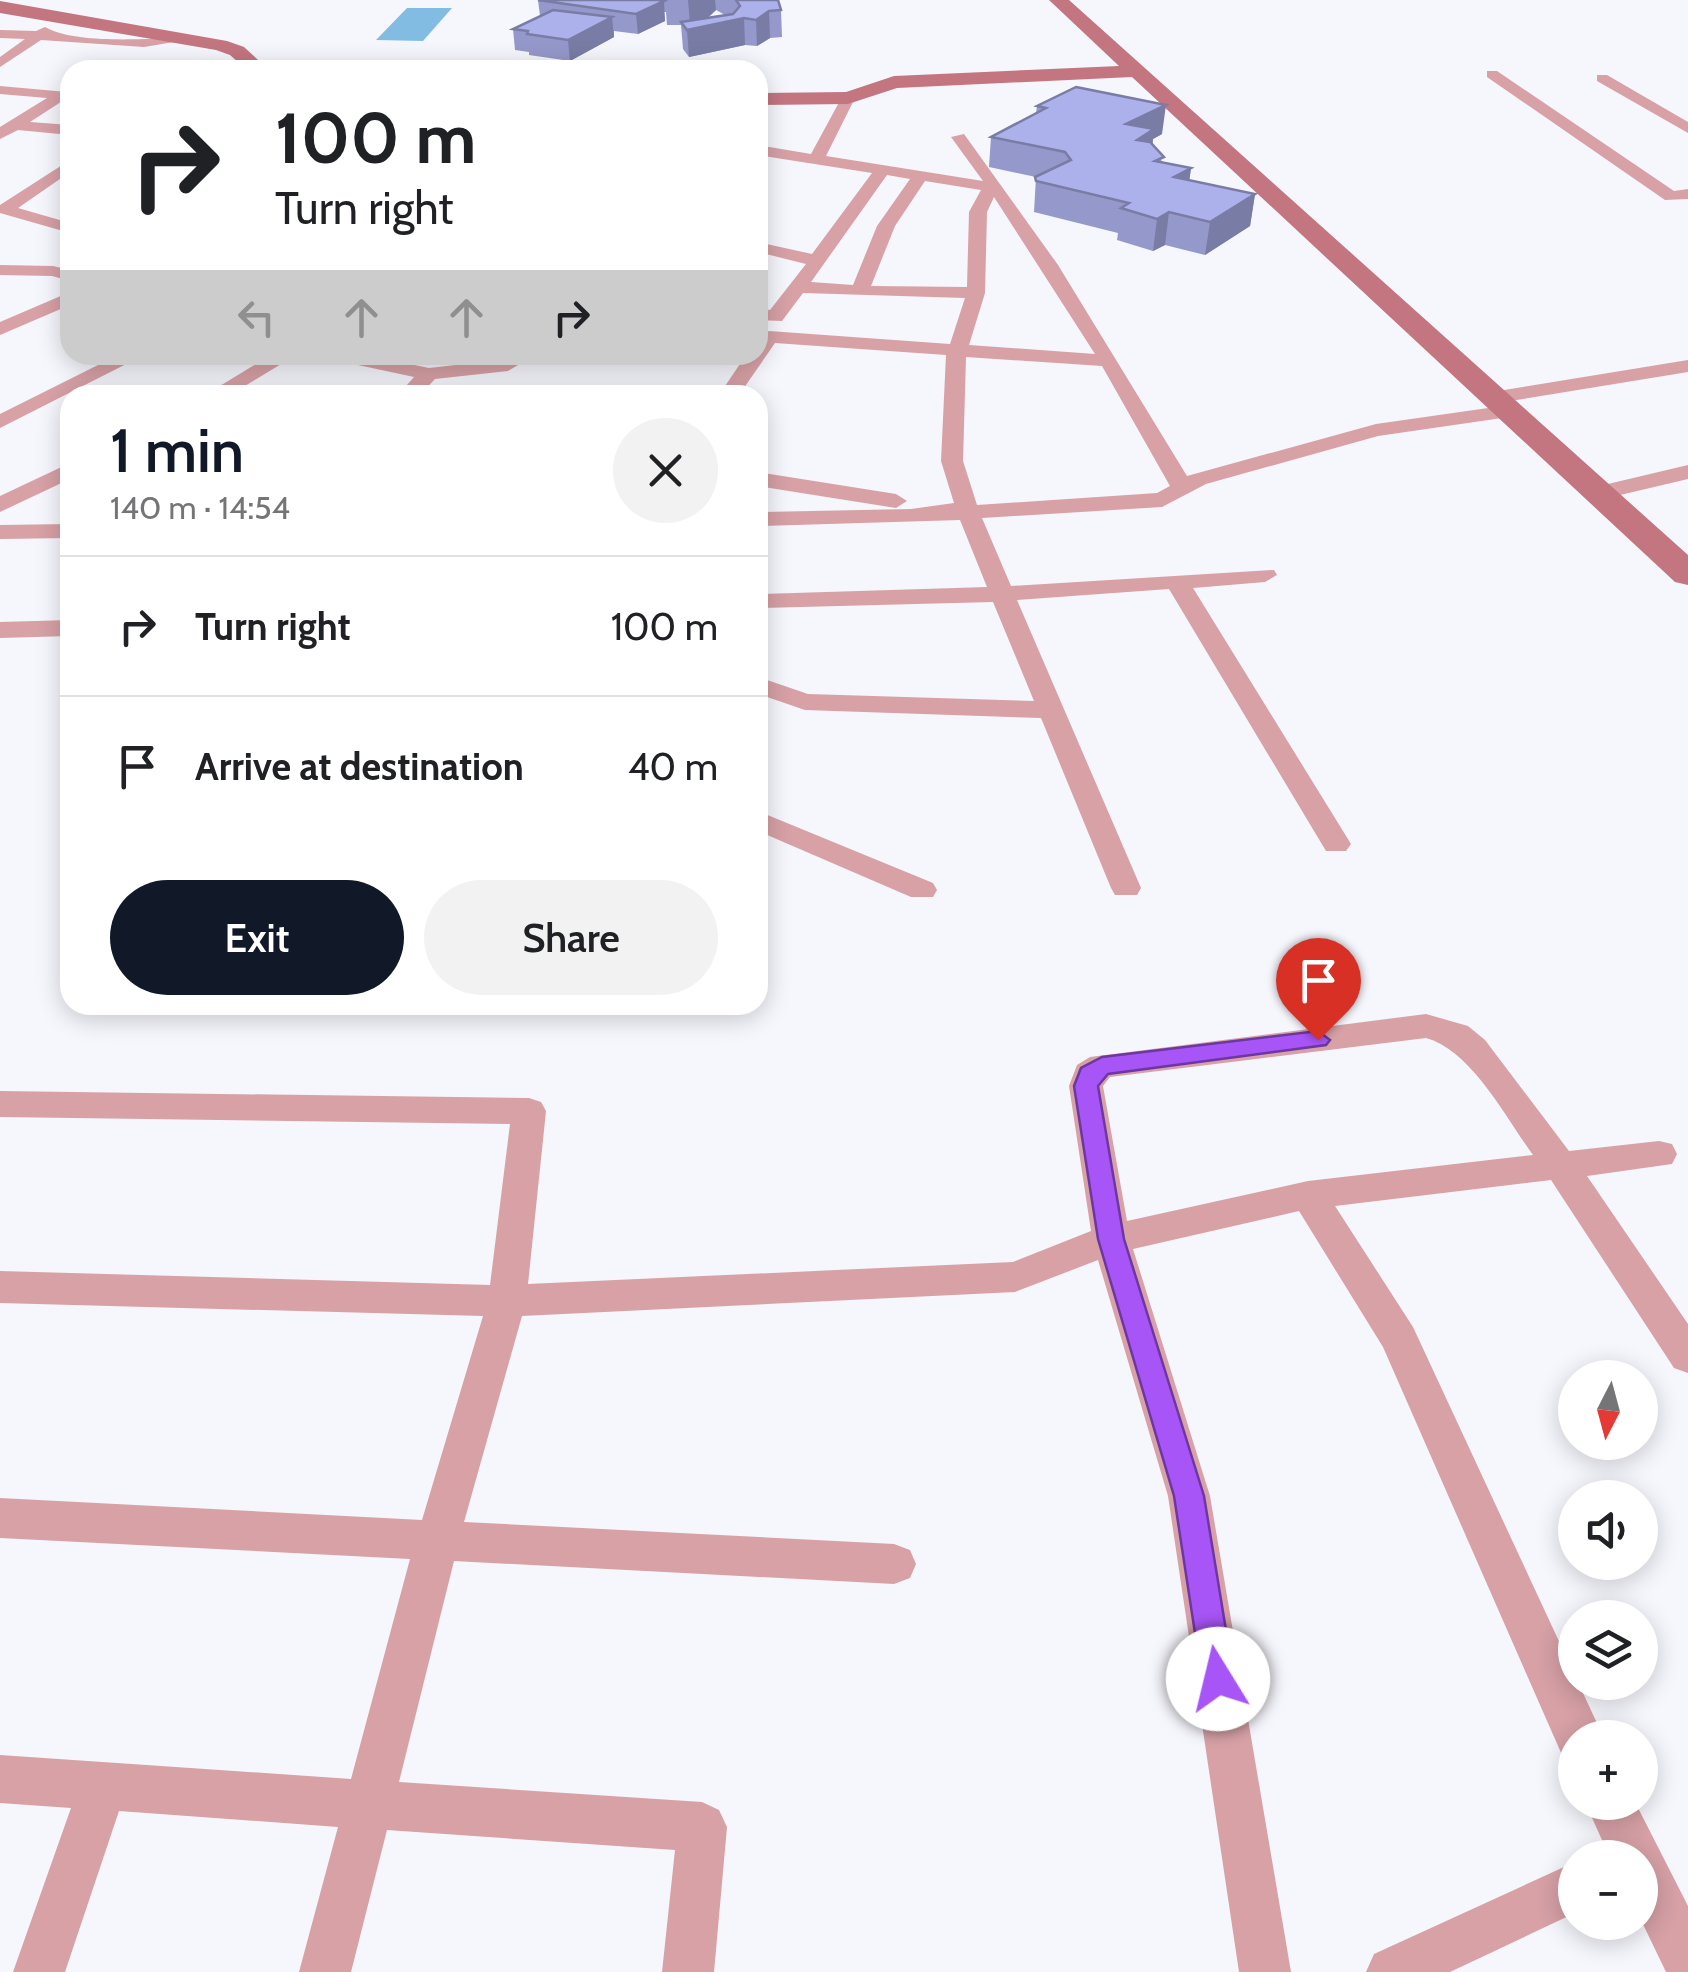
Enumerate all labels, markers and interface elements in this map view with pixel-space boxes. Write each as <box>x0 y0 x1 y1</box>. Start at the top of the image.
text: 100 m <box>275 95 476 181</box>
icon: right <box>110 100 240 230</box>
text: Turn right <box>275 181 454 235</box>
icon: left <box>229 290 284 345</box>
icon: ahead <box>334 290 389 345</box>
icon: ahead <box>439 290 494 345</box>
icon: right <box>544 290 599 345</box>
text: 1 min <box>110 414 244 487</box>
button: close <box>613 418 718 523</box>
text: 140 m · 14:54 <box>110 488 290 527</box>
icon: right <box>110 599 165 654</box>
text: Turn right <box>195 603 351 650</box>
text: 100 m <box>611 603 718 650</box>
icon: arrive <box>110 739 165 794</box>
text: Arrive at destination <box>195 743 524 790</box>
text: 40 m <box>628 743 718 790</box>
button: Exit <box>110 880 404 995</box>
button: Share <box>424 880 718 995</box>
pin <box>1276 938 1361 1041</box>
icon: arrive <box>1291 953 1346 1008</box>
north arrow <box>1558 1360 1658 1460</box>
map controls <box>1558 1360 1658 1940</box>
button: sound <box>1558 1480 1658 1580</box>
button: layers <box>1558 1600 1658 1700</box>
position arrow <box>1166 1627 1270 1731</box>
button: + <box>1558 1720 1658 1820</box>
button: − <box>1558 1840 1658 1940</box>

